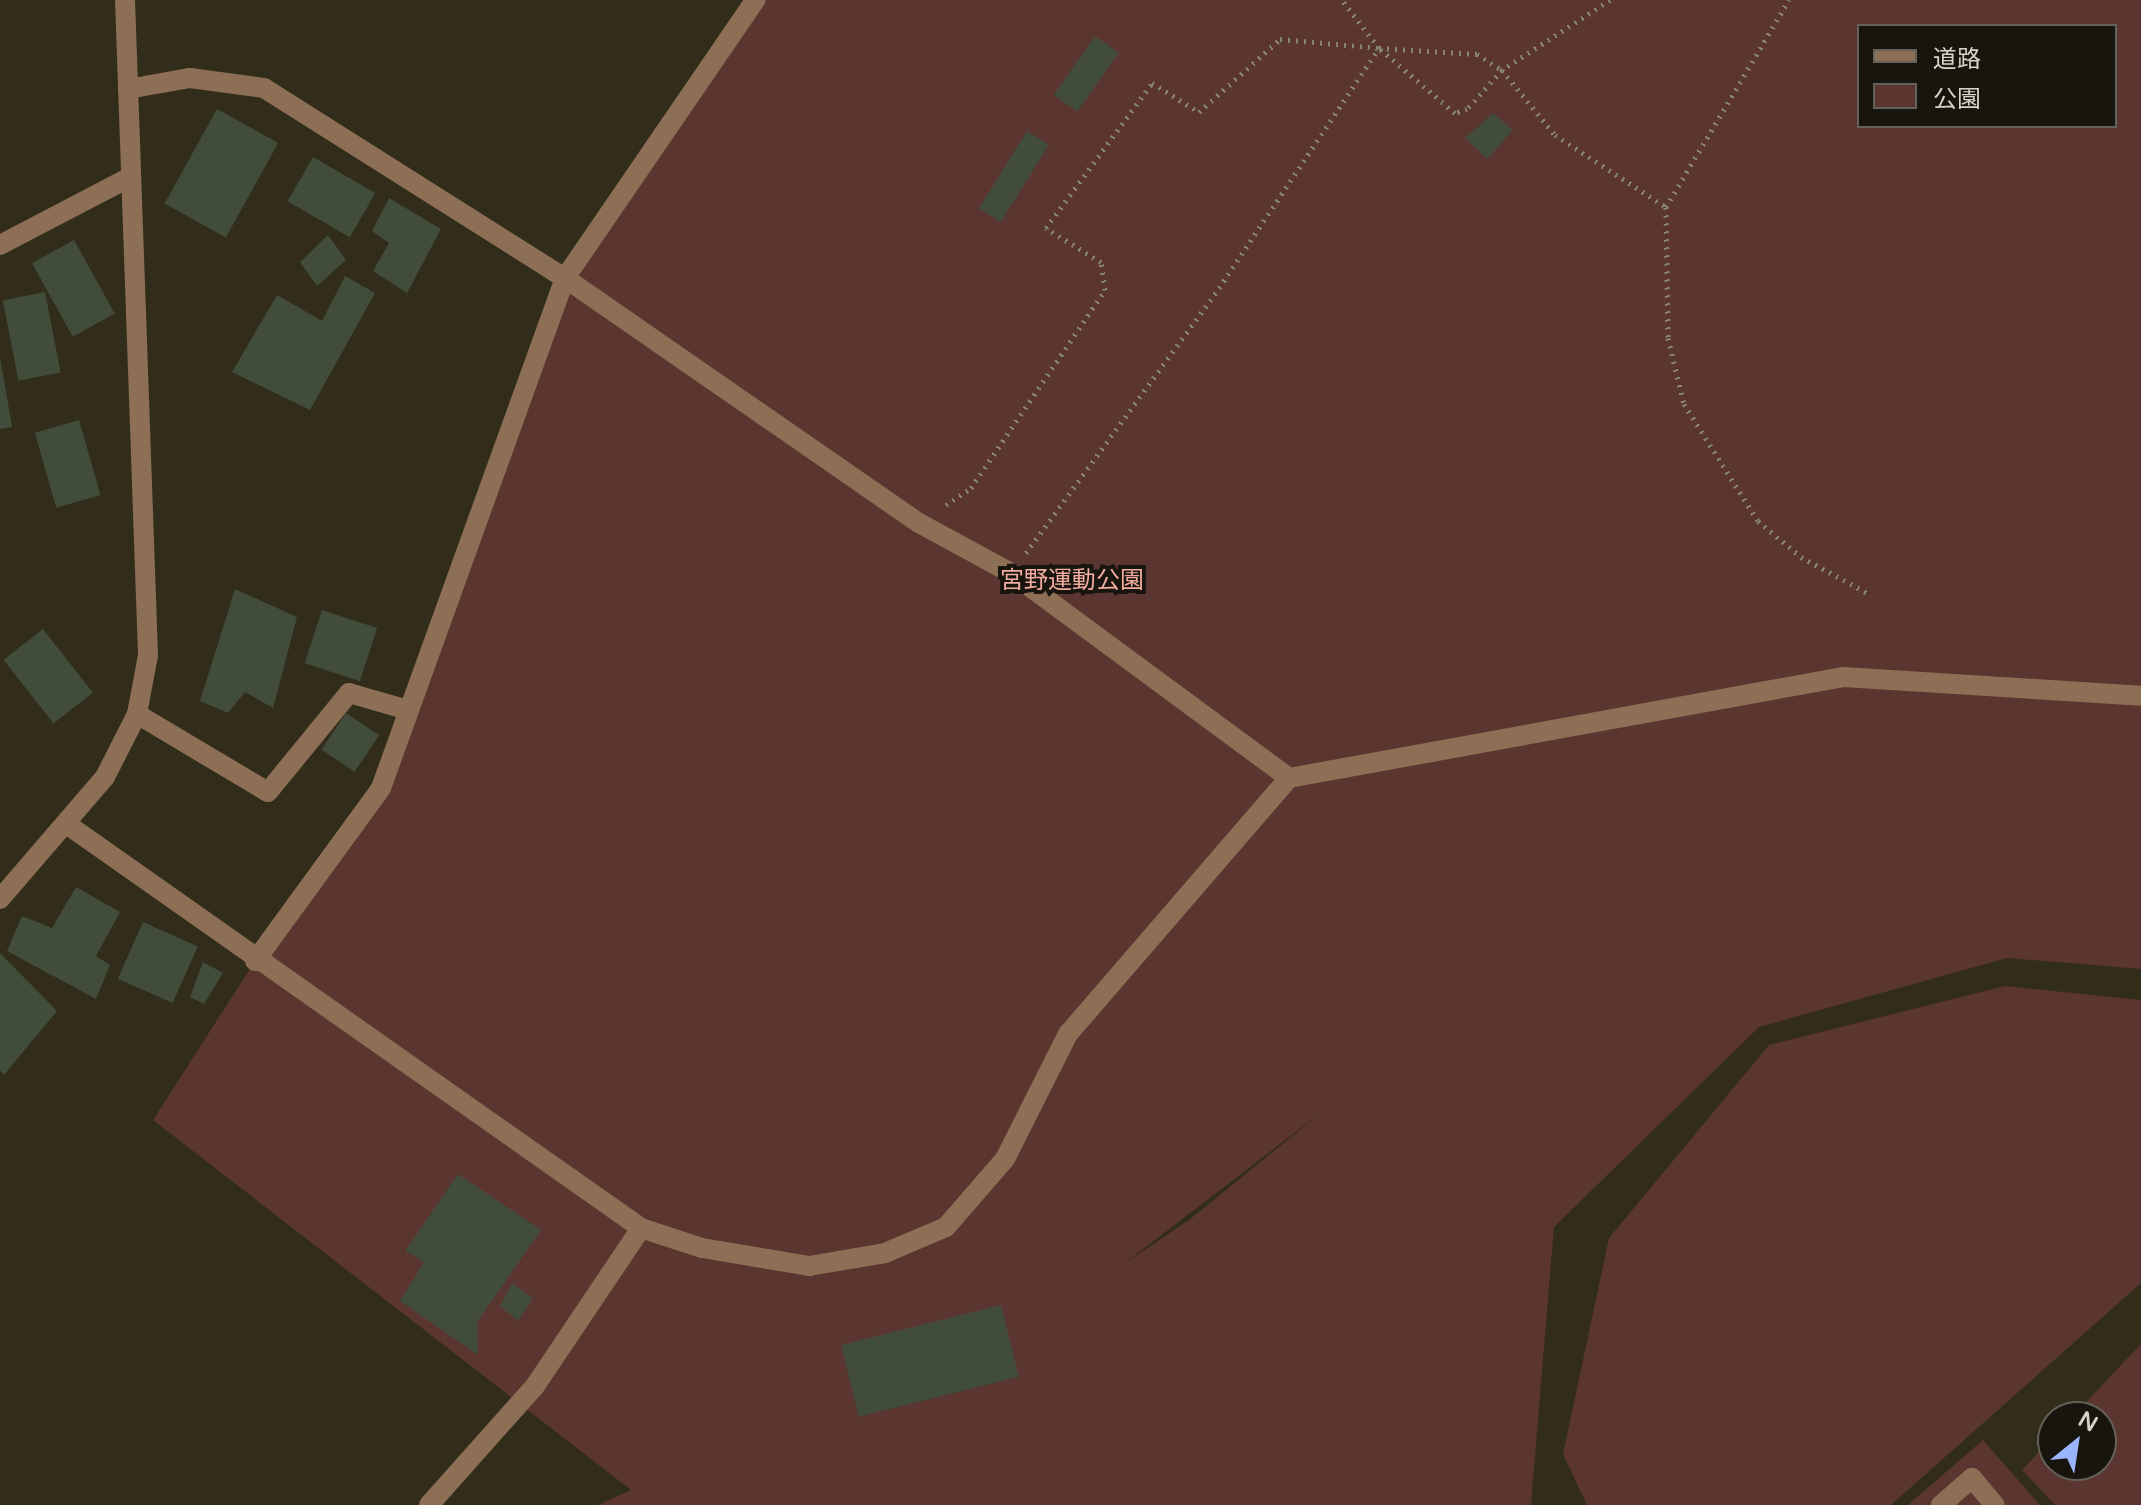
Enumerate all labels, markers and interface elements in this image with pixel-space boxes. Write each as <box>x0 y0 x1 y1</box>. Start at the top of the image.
legend <box>1857 24 2117 128</box>
text: 道路 <box>1933 45 1981 74</box>
text: 公園 <box>1933 85 1981 114</box>
park label: 宮野運動公園 <box>1000 567 1144 595</box>
north arrow <box>2037 1401 2117 1481</box>
text: N <box>2074 1406 2102 1438</box>

